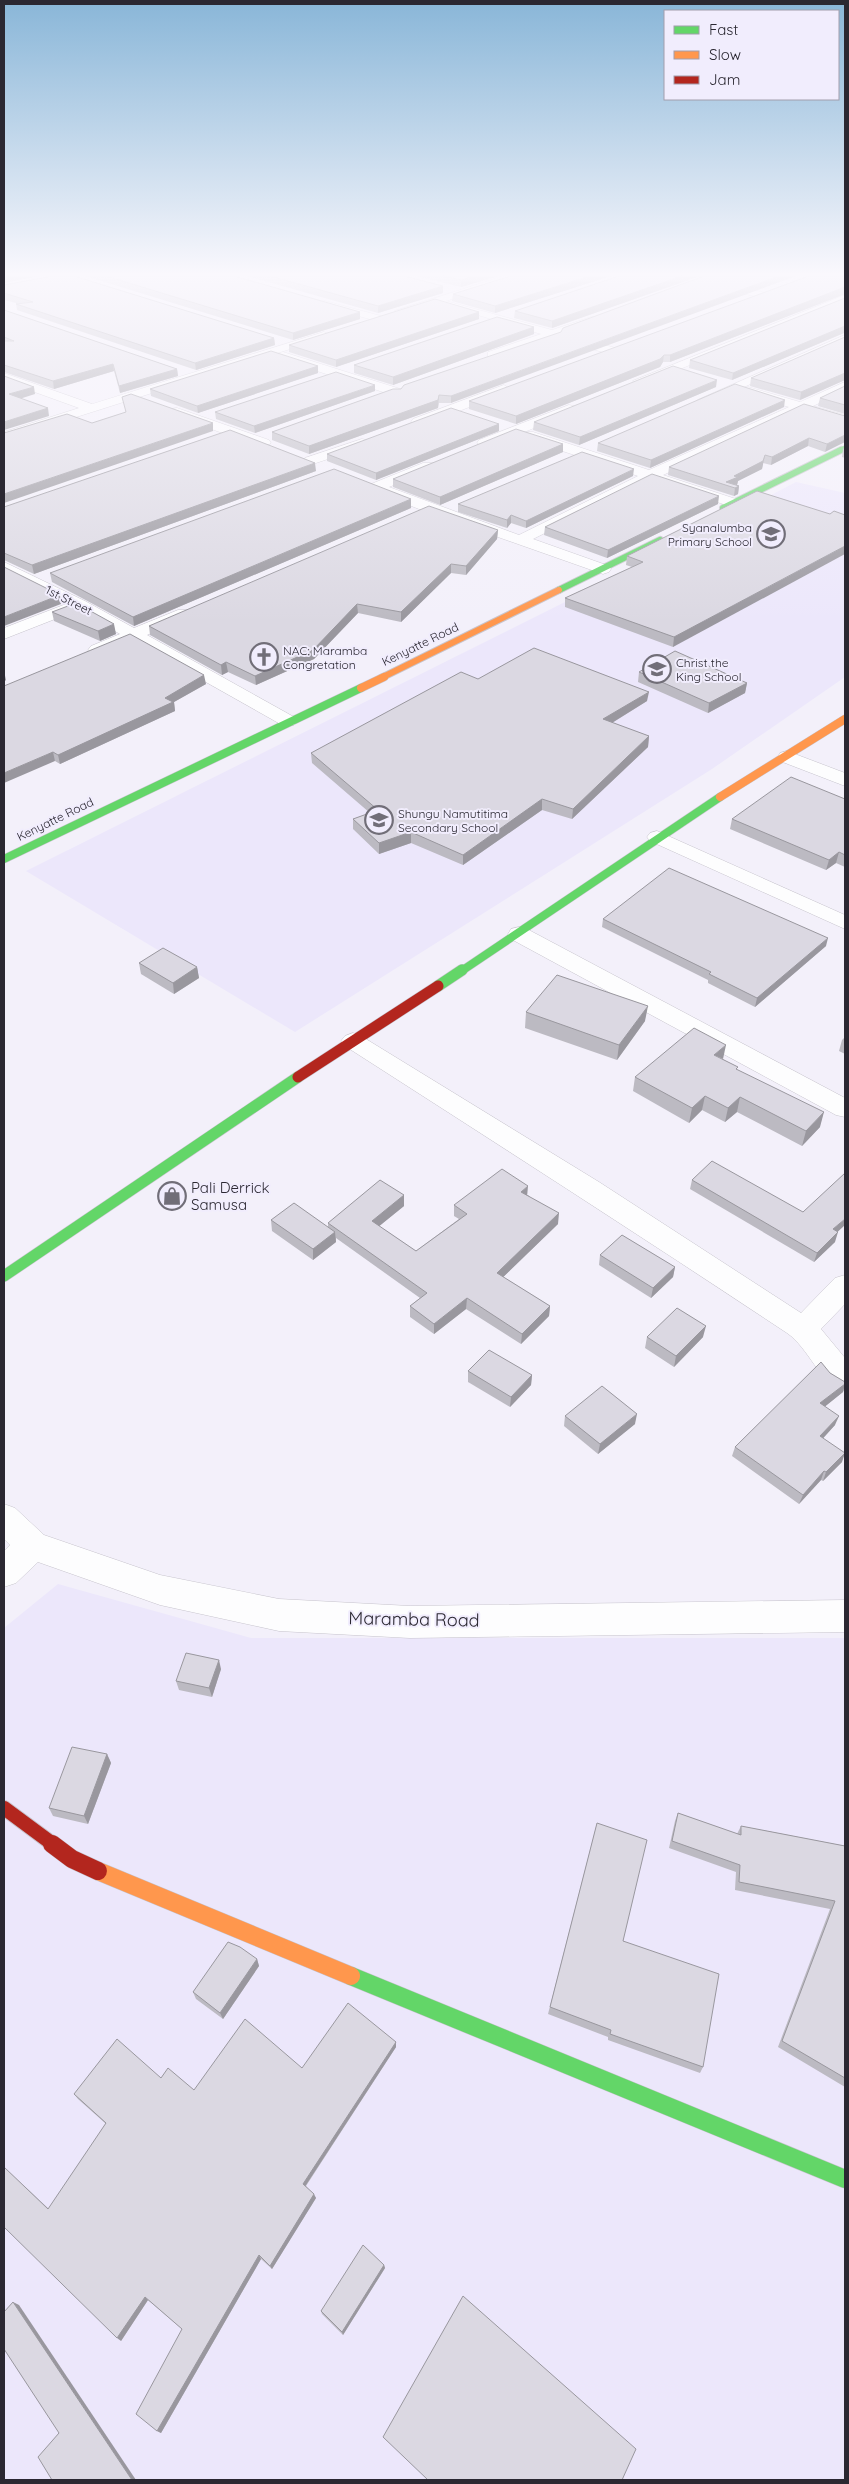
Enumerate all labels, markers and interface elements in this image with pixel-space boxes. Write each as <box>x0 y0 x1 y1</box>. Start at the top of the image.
legend <box>664 10 839 100</box>
text: Fast <box>709 20 738 39</box>
text: Slow <box>709 45 741 64</box>
text: Jam <box>709 70 740 89</box>
school or university icon: Syanalumba Primary School <box>756 519 786 549</box>
place label: Syanalumba Primary School <box>668 520 752 549</box>
street label: 1st Street <box>43 582 95 618</box>
street label: Kenyatte Road <box>379 619 461 669</box>
church icon: NAC: Maramba Congretation <box>249 642 279 672</box>
place label: NAC: Maramba Congretation <box>283 643 367 672</box>
school or university icon: Christ the King School <box>642 654 672 684</box>
place label: Christ the King School <box>676 655 741 684</box>
street label: Kenyatte Road <box>14 794 96 844</box>
school or university icon: Shungu Namutitima Secondary School <box>364 805 394 835</box>
place label: Shungu Namutitima Secondary School <box>398 806 508 835</box>
place label: Pali Derrick Samusa <box>191 1178 270 1214</box>
shop icon: Pali Derrick Samusa <box>157 1181 187 1211</box>
street label: Maramba Road <box>348 1606 480 1632</box>

